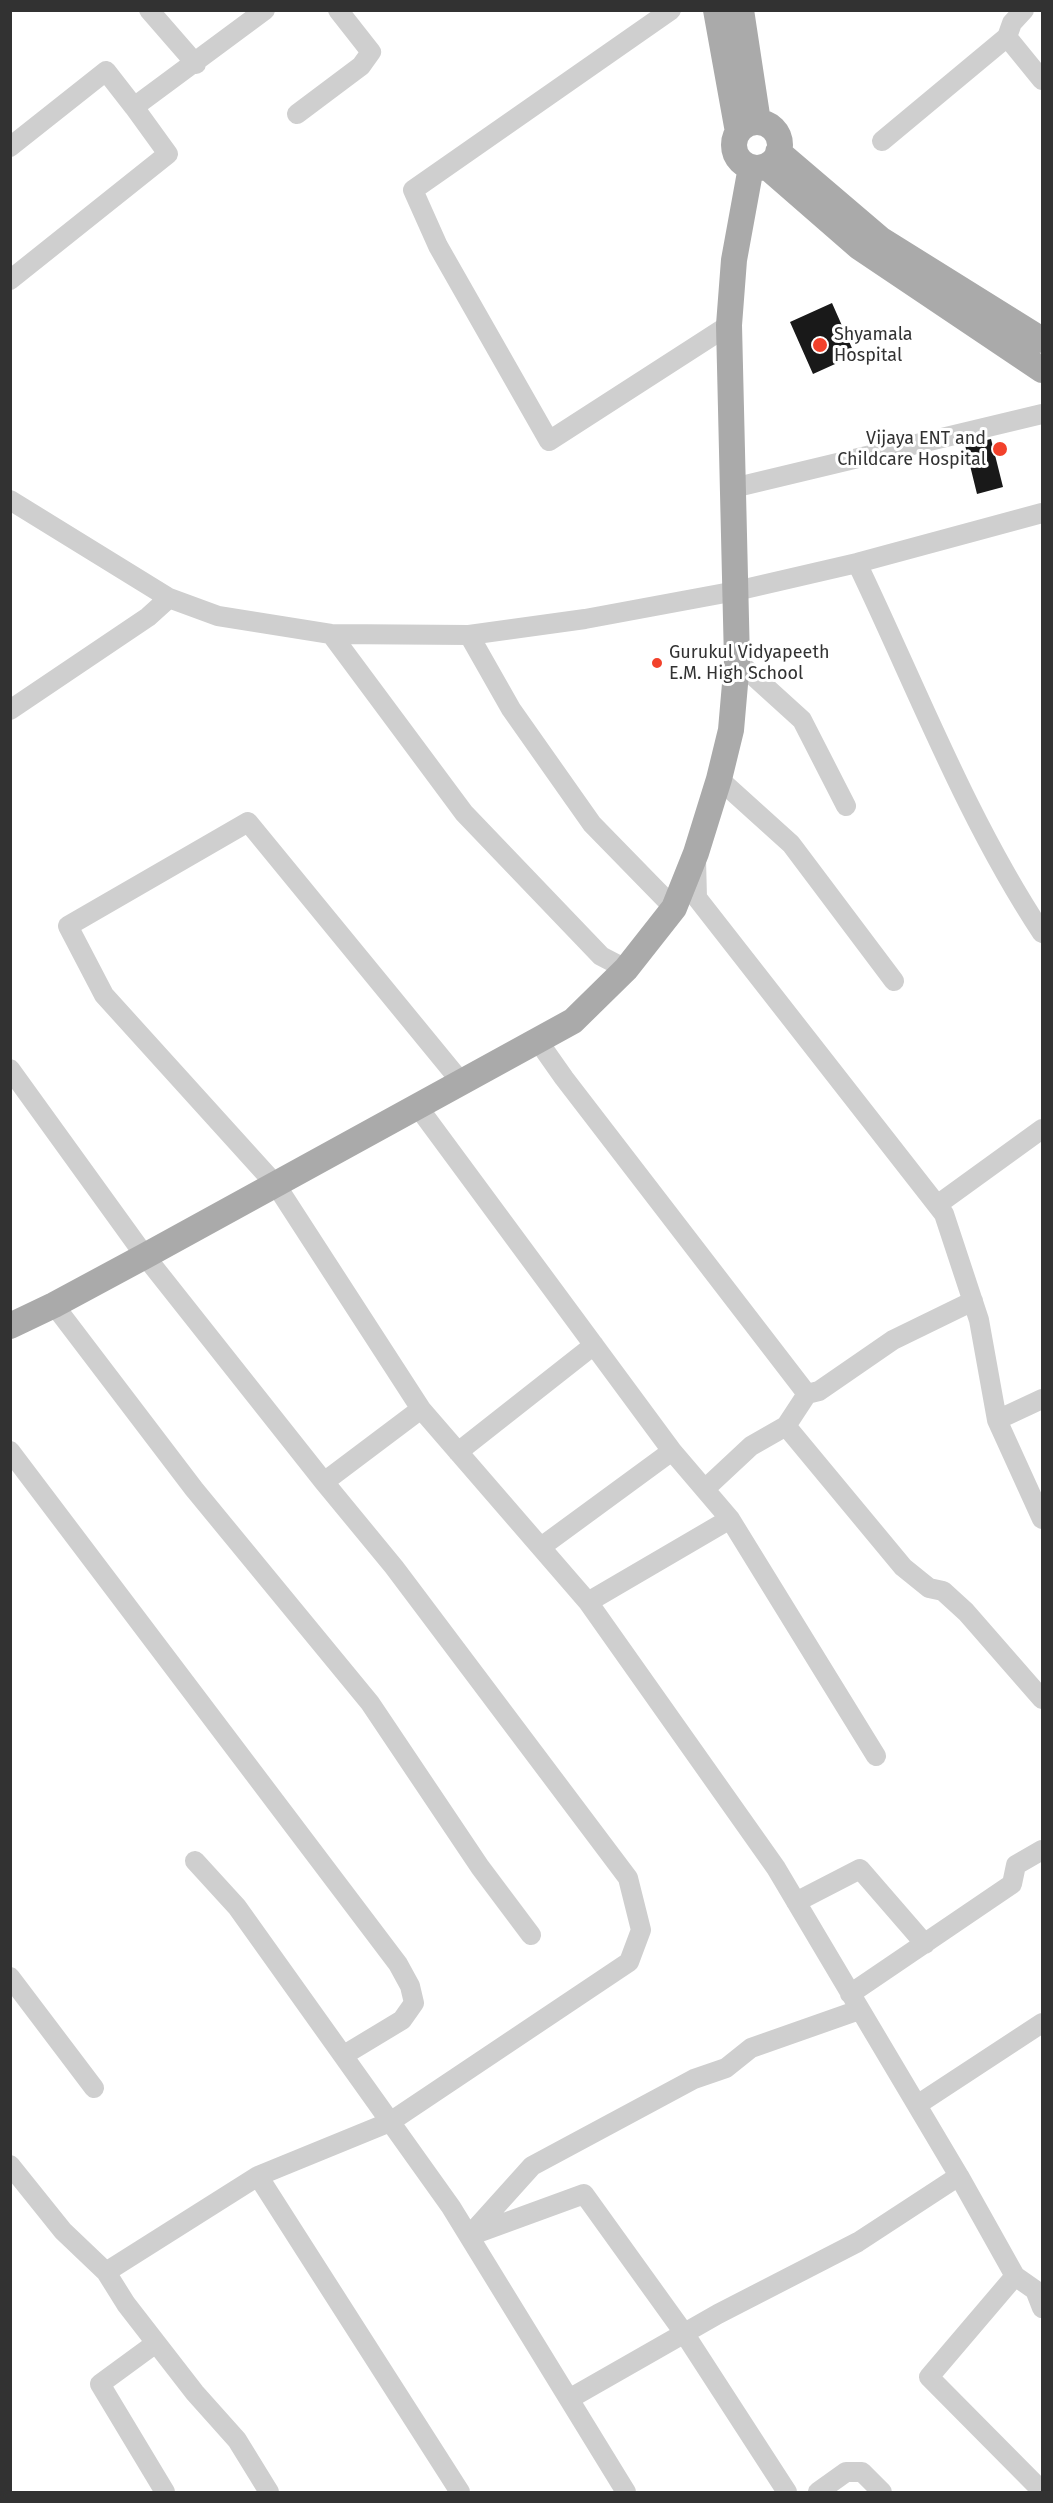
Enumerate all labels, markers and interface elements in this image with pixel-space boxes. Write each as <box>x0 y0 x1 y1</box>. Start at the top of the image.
place label: Shyamala Hospital <box>834 324 913 366</box>
marker: Shyamala Hospital <box>811 336 829 354</box>
place label: Vijaya ENT and Childcare Hospital <box>837 428 986 470</box>
marker: Vijaya ENT and Childcare Hospital <box>991 440 1009 458</box>
place label: Gurukul Vidyapeeth E.M. High School <box>669 642 829 684</box>
marker: Gurukul Vidyapeeth E.M. High School <box>650 656 664 670</box>

